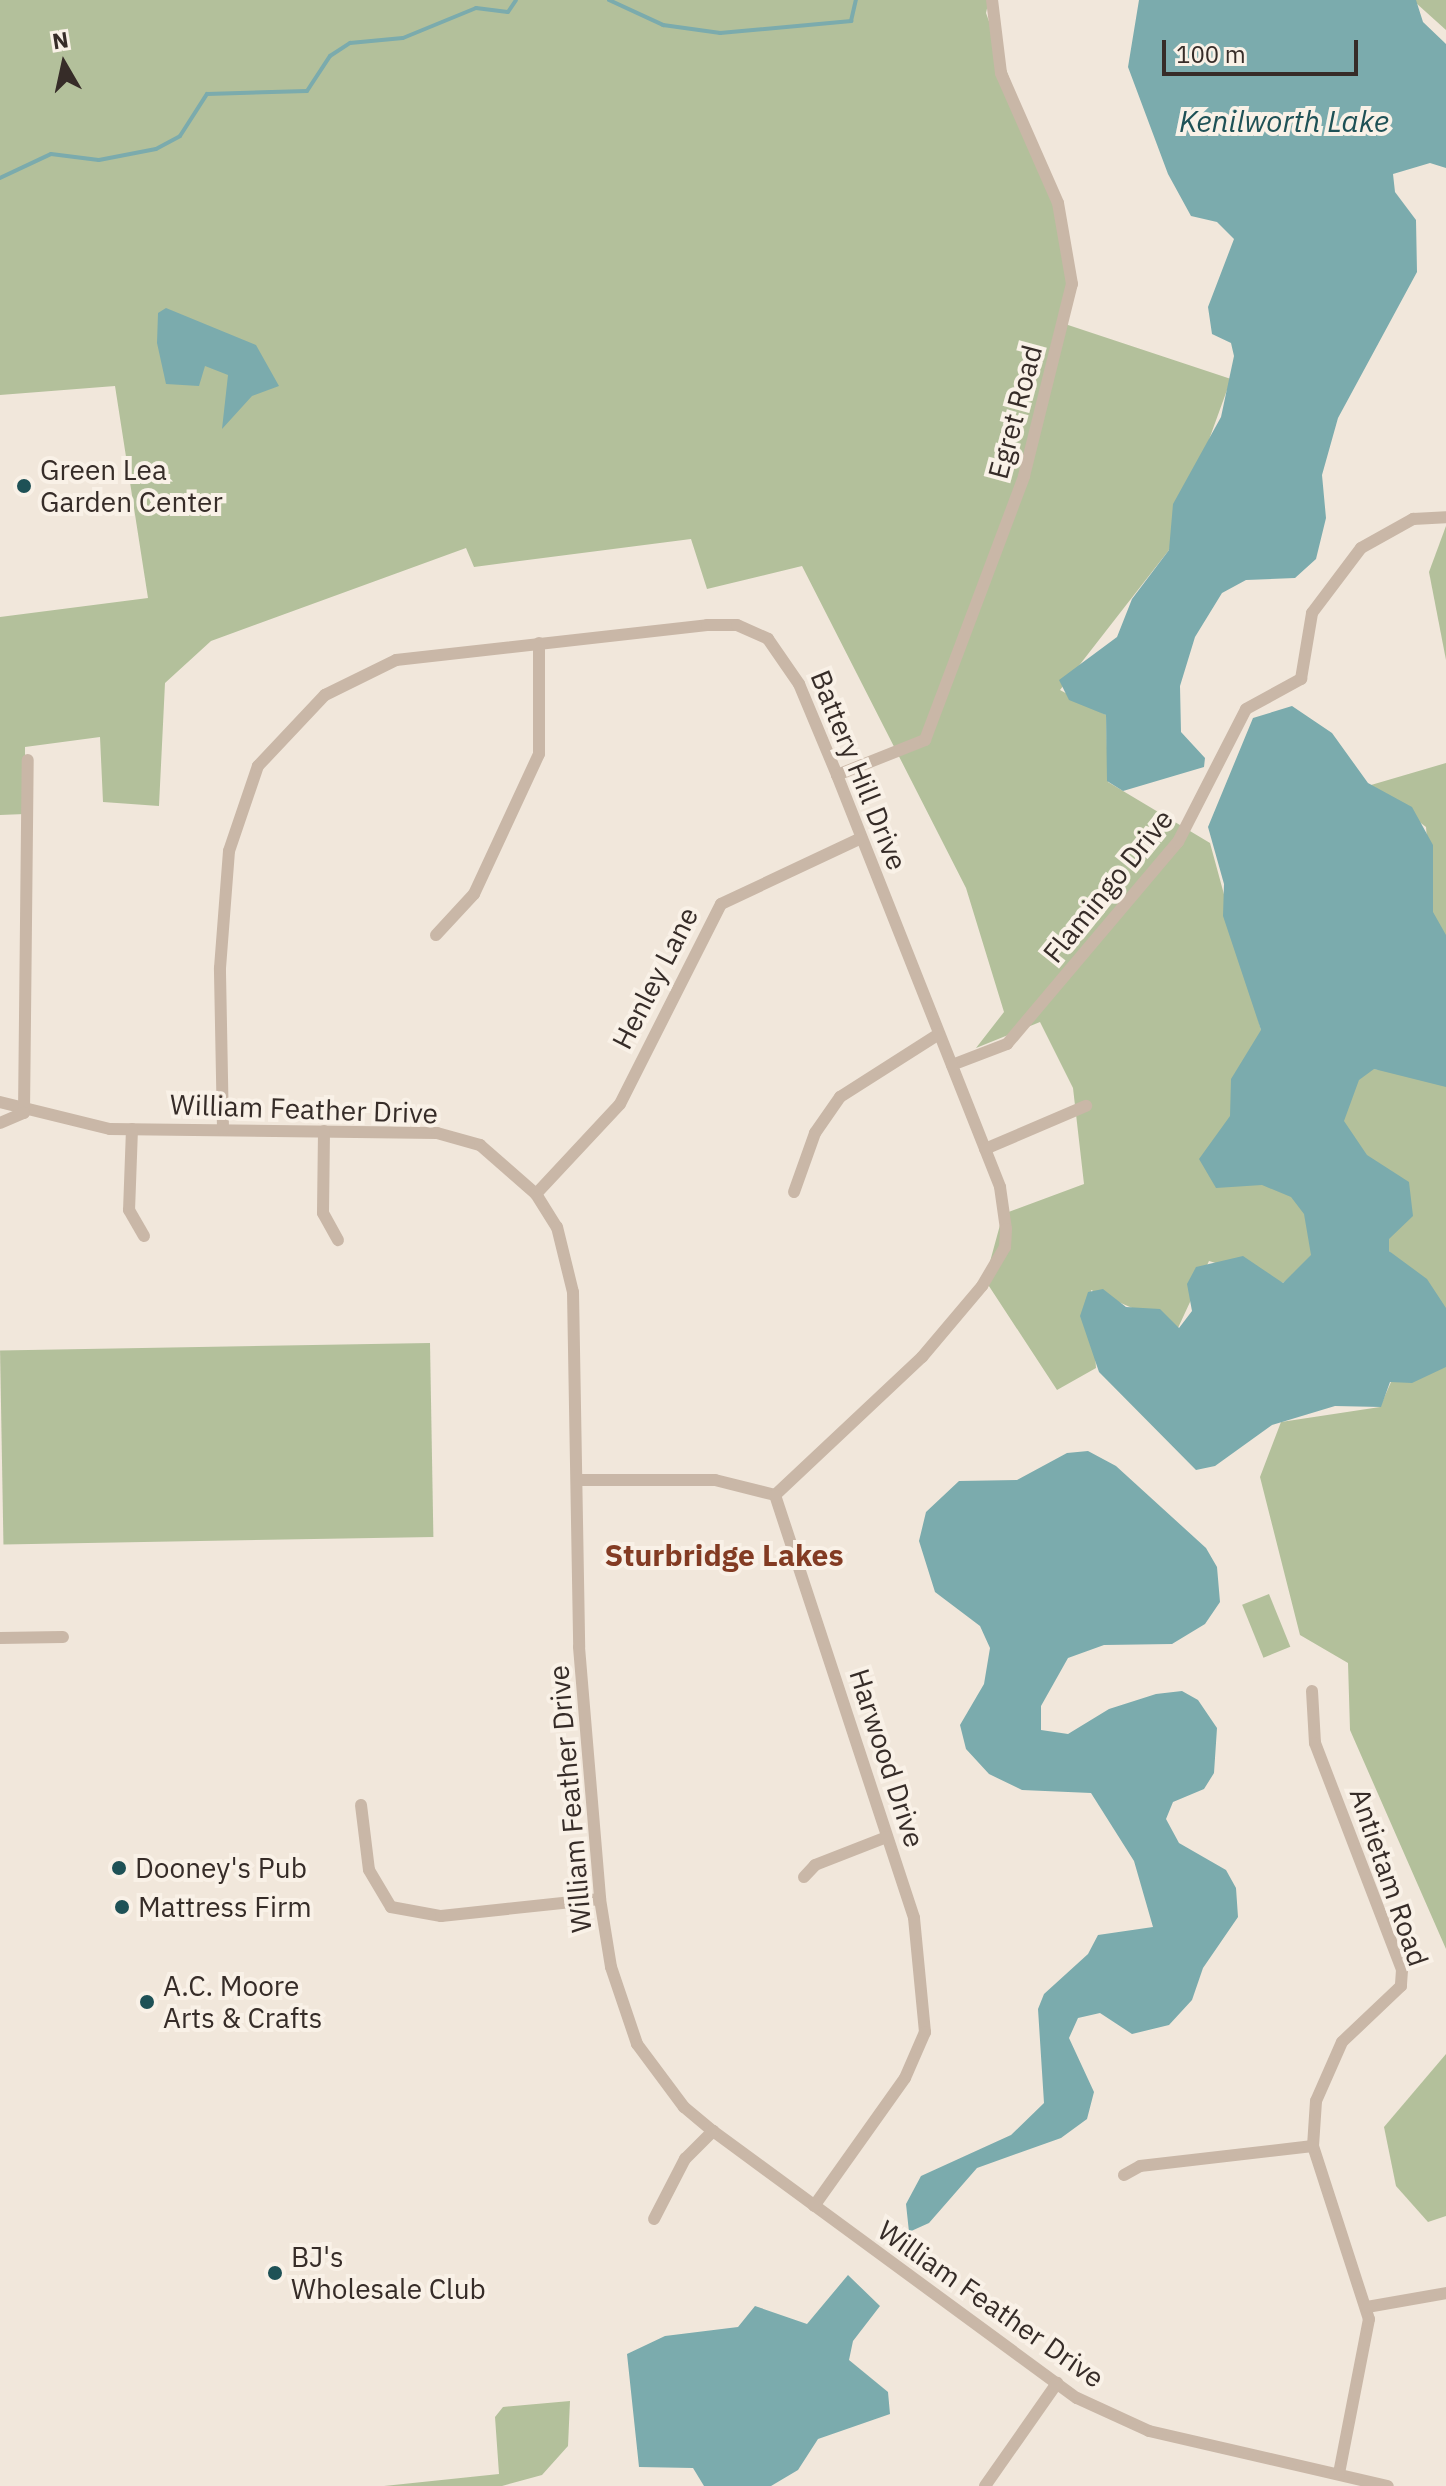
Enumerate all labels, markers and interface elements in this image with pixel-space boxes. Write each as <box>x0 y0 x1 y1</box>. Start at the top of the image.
north arrow <box>24 24 104 104</box>
text: N <box>50 24 70 55</box>
scale bar <box>1166 24 1362 74</box>
text: 100 m <box>1176 38 1246 70</box>
water label: Kenilworth Lake <box>1179 103 1389 139</box>
street label: Egret Road <box>981 341 1049 483</box>
place label: Green Lea Garden Center <box>40 453 223 519</box>
marker: Green Lea Garden Center <box>15 477 33 495</box>
street label: Battery Hill Drive <box>804 665 914 875</box>
street label: Flamingo Drive <box>1036 803 1180 969</box>
street label: Henley Lane <box>605 901 705 1055</box>
street label: William Feather Drive <box>169 1088 439 1130</box>
district label: Sturbridge Lakes <box>604 1537 844 1573</box>
street label: William Feather Drive <box>542 1664 598 1934</box>
street label: Harwood Drive <box>842 1664 932 1852</box>
street label: Antietam Road <box>1343 1783 1435 1971</box>
place label: Dooney's Pub <box>135 1851 307 1885</box>
marker: Dooney's Pub <box>110 1859 128 1877</box>
place label: Mattress Firm <box>138 1890 312 1924</box>
marker: Mattress Firm <box>113 1898 131 1916</box>
place label: A.C. Moore Arts & Crafts <box>163 1969 322 2035</box>
marker: A.C. Moore Arts & Crafts <box>138 1993 156 2011</box>
street label: William Feather Drive <box>871 2213 1111 2395</box>
place label: BJ's Wholesale Club <box>291 2240 486 2306</box>
marker: BJ's Wholesale Club <box>266 2264 284 2282</box>

